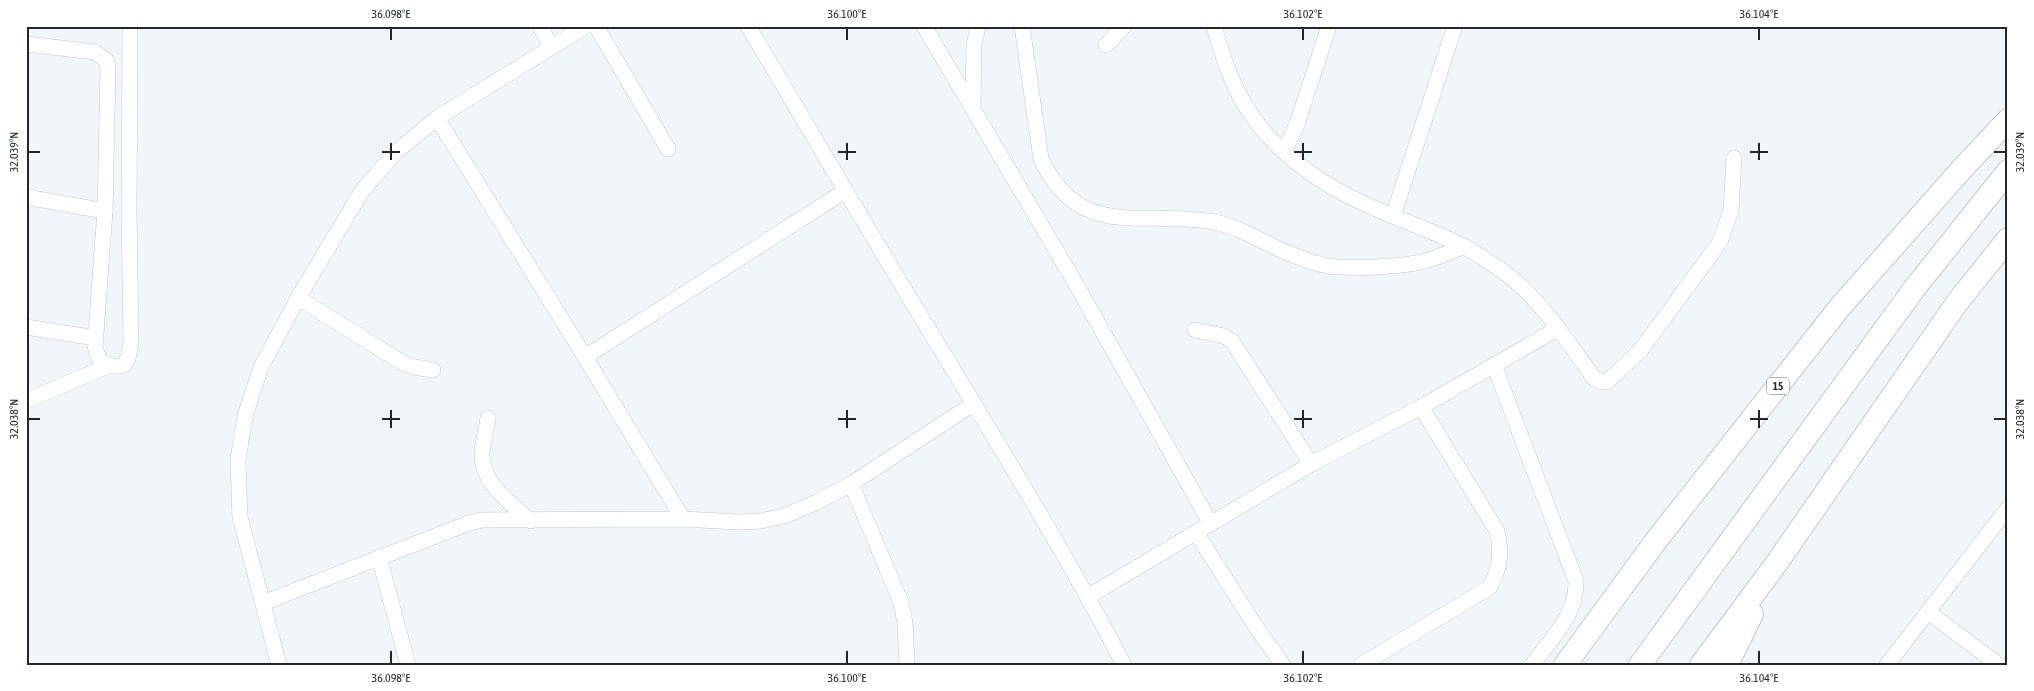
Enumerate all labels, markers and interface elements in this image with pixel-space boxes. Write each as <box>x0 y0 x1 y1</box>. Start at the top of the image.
text: 36.098°E <box>372 7 410 21</box>
text: 36.100°E <box>828 7 866 21</box>
text: 36.102°E <box>1284 7 1322 21</box>
text: 36.104°E <box>1740 7 1778 21</box>
text: 32.039°N <box>7 132 21 172</box>
text: 32.039°N <box>2013 132 2027 172</box>
road number: 15 <box>1767 378 1789 394</box>
text: 32.038°N <box>7 399 21 439</box>
text: 32.038°N <box>2013 399 2027 439</box>
text: 36.098°E <box>372 671 410 685</box>
text: 36.100°E <box>828 671 866 685</box>
text: 36.102°E <box>1284 671 1322 685</box>
text: 36.104°E <box>1740 671 1778 685</box>

